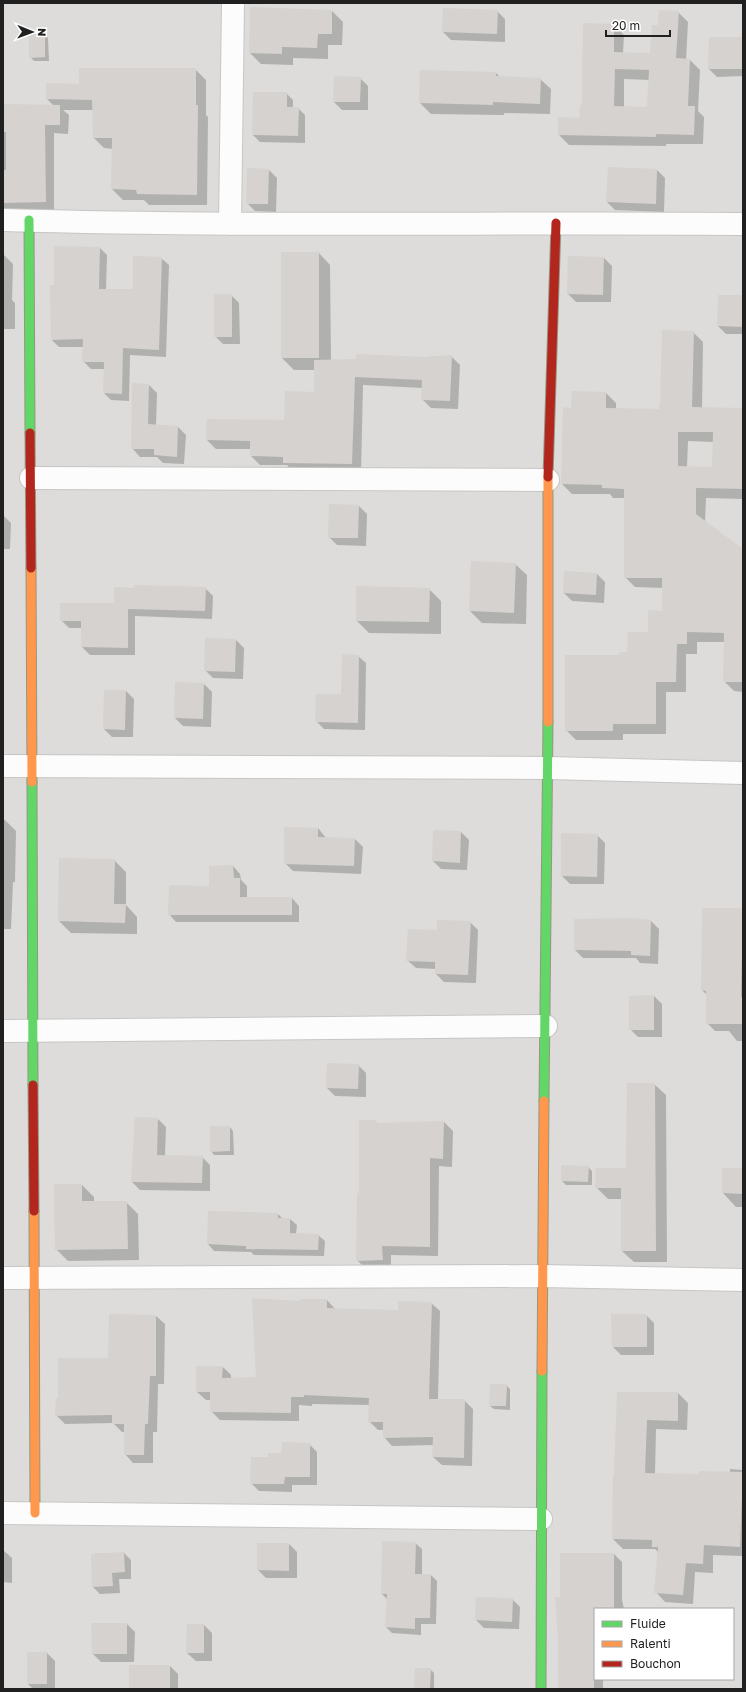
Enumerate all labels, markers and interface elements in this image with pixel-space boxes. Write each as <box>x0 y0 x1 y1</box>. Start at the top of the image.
north arrow <box>12 12 52 52</box>
scale bar <box>606 12 670 38</box>
text: 20 m <box>612 18 640 33</box>
text: N <box>36 28 49 36</box>
legend <box>594 1608 734 1680</box>
text: Fluide <box>630 1616 666 1631</box>
text: Ralenti <box>630 1636 671 1651</box>
text: Bouchon <box>630 1656 681 1671</box>

